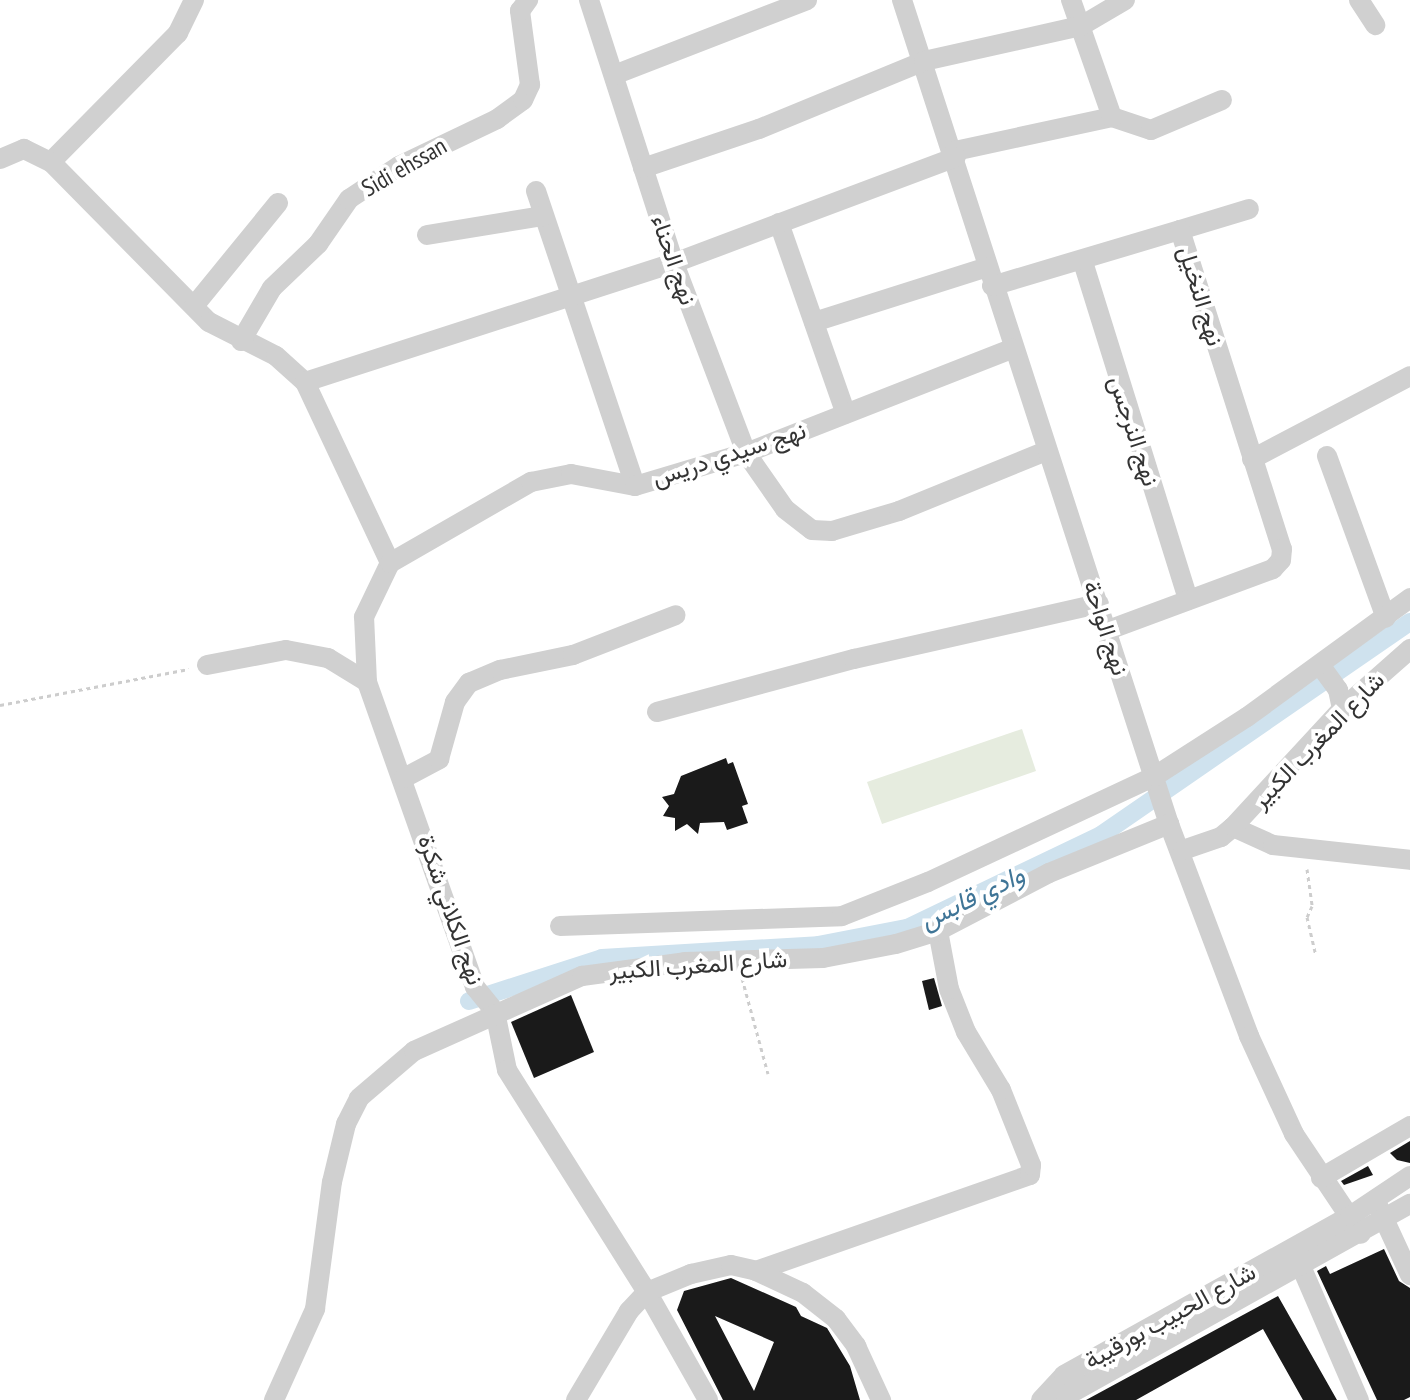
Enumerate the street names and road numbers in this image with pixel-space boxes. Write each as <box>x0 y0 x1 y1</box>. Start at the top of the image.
street label: Sidi ehssan <box>357 131 451 203</box>
street label: نهج الحناء <box>645 211 703 309</box>
street label: نهج النخيل <box>1172 243 1230 349</box>
street label: نهج النرجس <box>1103 372 1165 490</box>
street label: نهج سيدي دريس <box>649 416 809 492</box>
street label: نهج الواحة <box>1077 577 1135 679</box>
street label: شارع المغرب الكبير <box>1246 666 1390 814</box>
street label: نهج الكلاني شكرة <box>412 831 490 989</box>
street label: شارع المغرب الكبير <box>608 944 788 986</box>
street label: شارع الحبيب بورقيبة <box>1079 1257 1261 1375</box>

